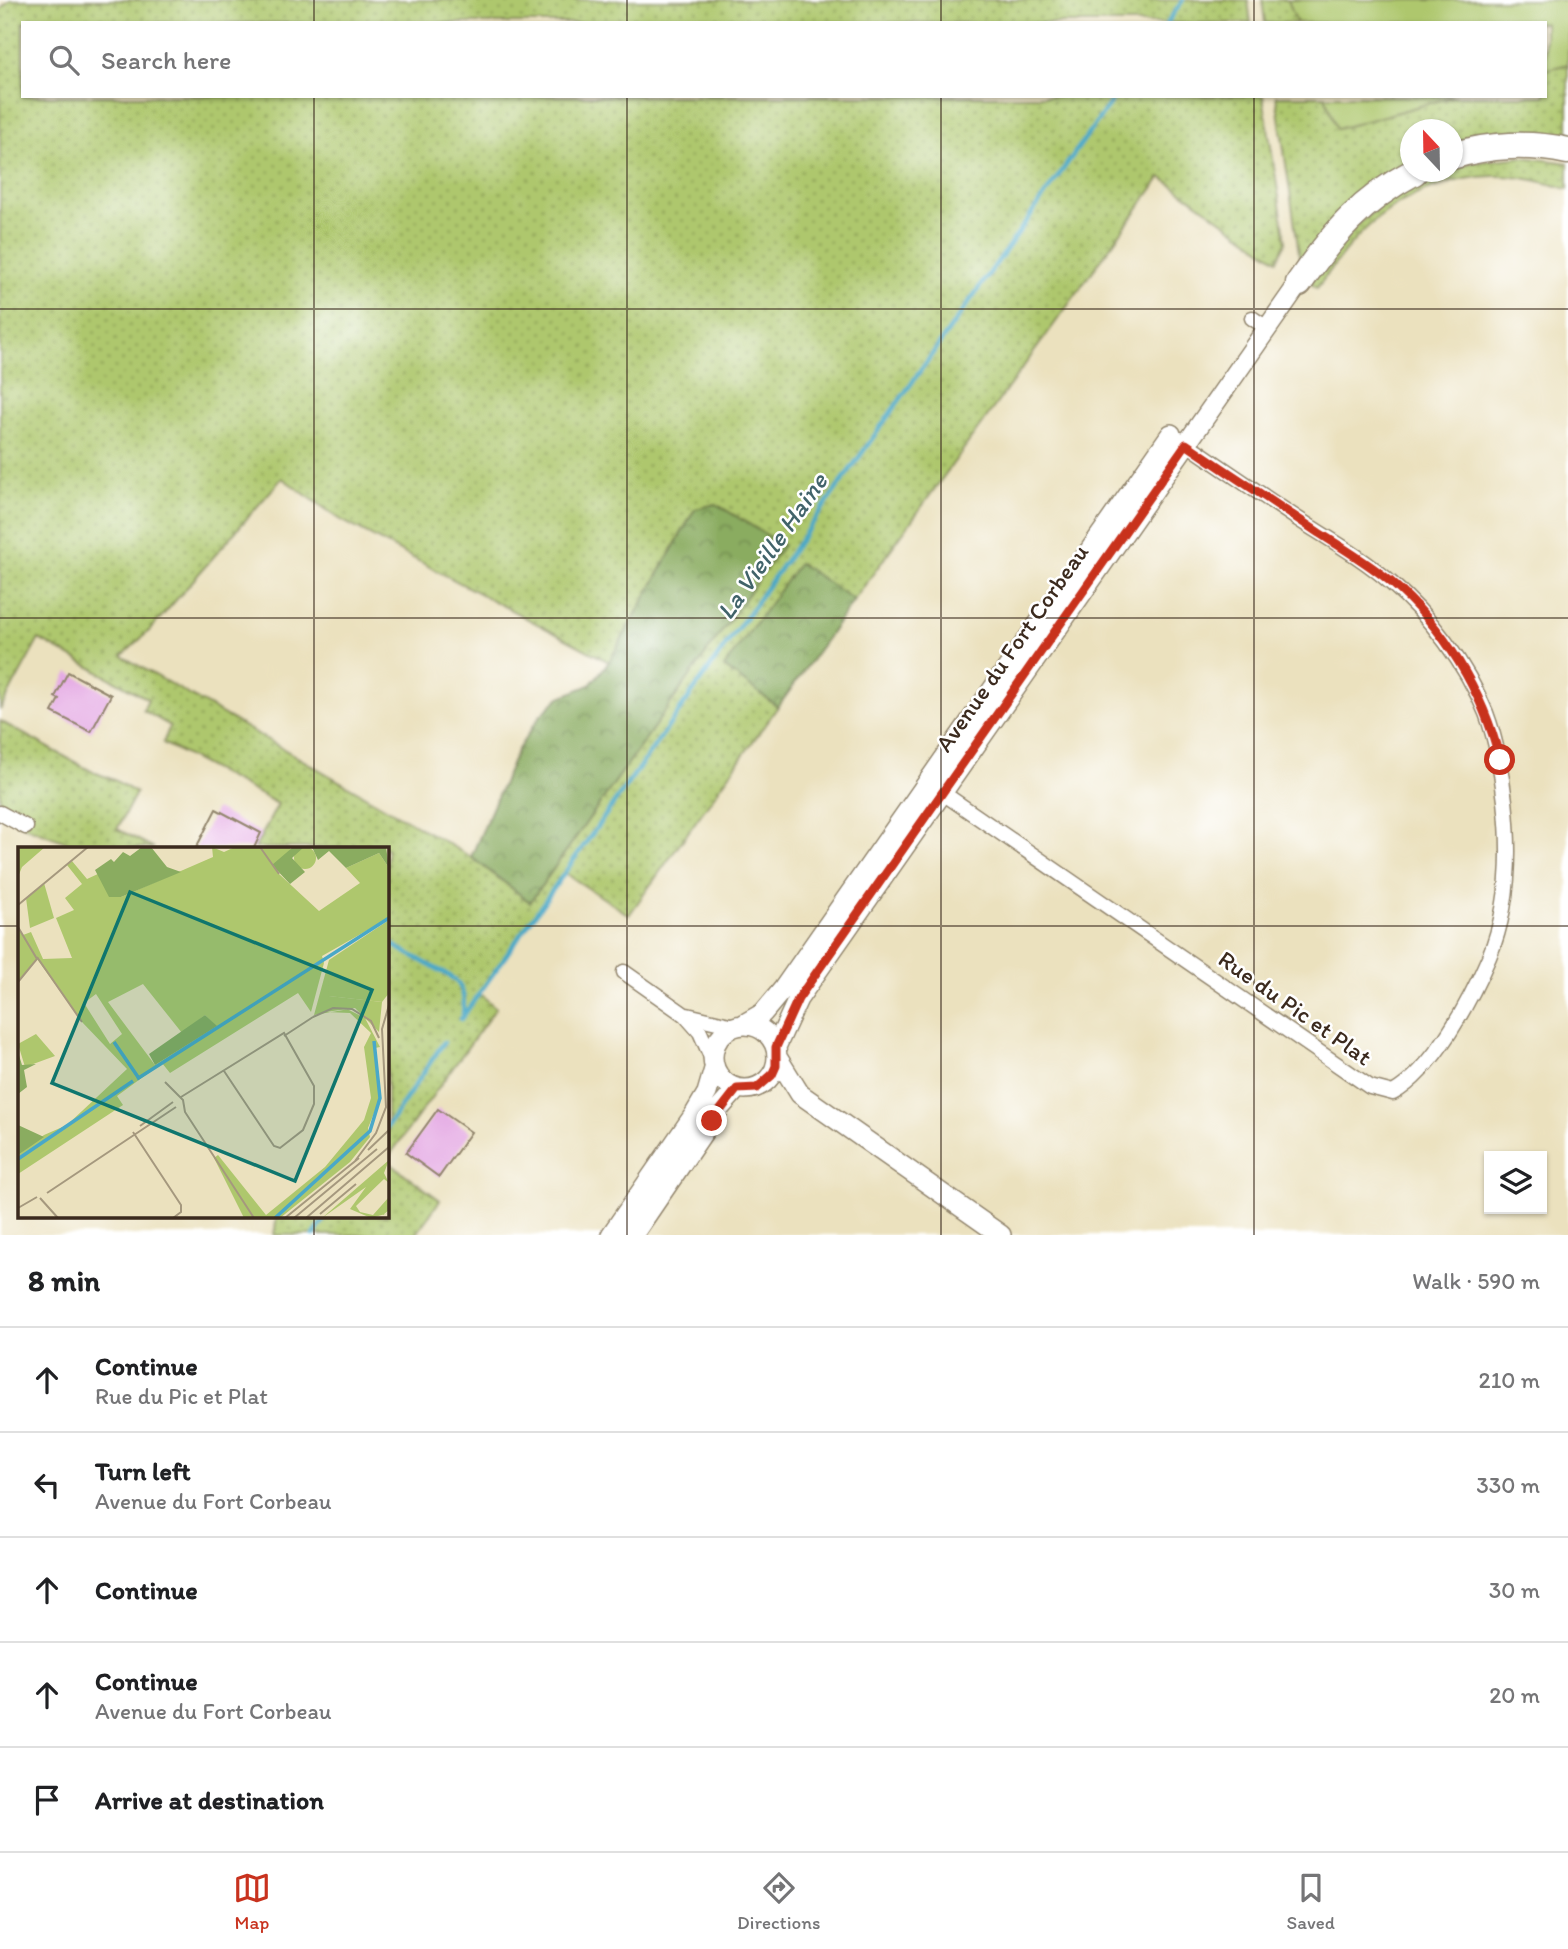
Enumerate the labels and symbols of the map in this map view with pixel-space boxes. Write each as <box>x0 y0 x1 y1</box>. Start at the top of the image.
north arrow <box>1400 119 1463 182</box>
water label: La Vieille Haine <box>710 465 835 626</box>
street label: Avenue du Fort Corbeau <box>929 538 1094 757</box>
route start <box>1484 744 1515 775</box>
inset map <box>18 847 388 1218</box>
street label: Rue du Pic et Plat <box>1213 944 1378 1071</box>
route end <box>696 1105 727 1136</box>

